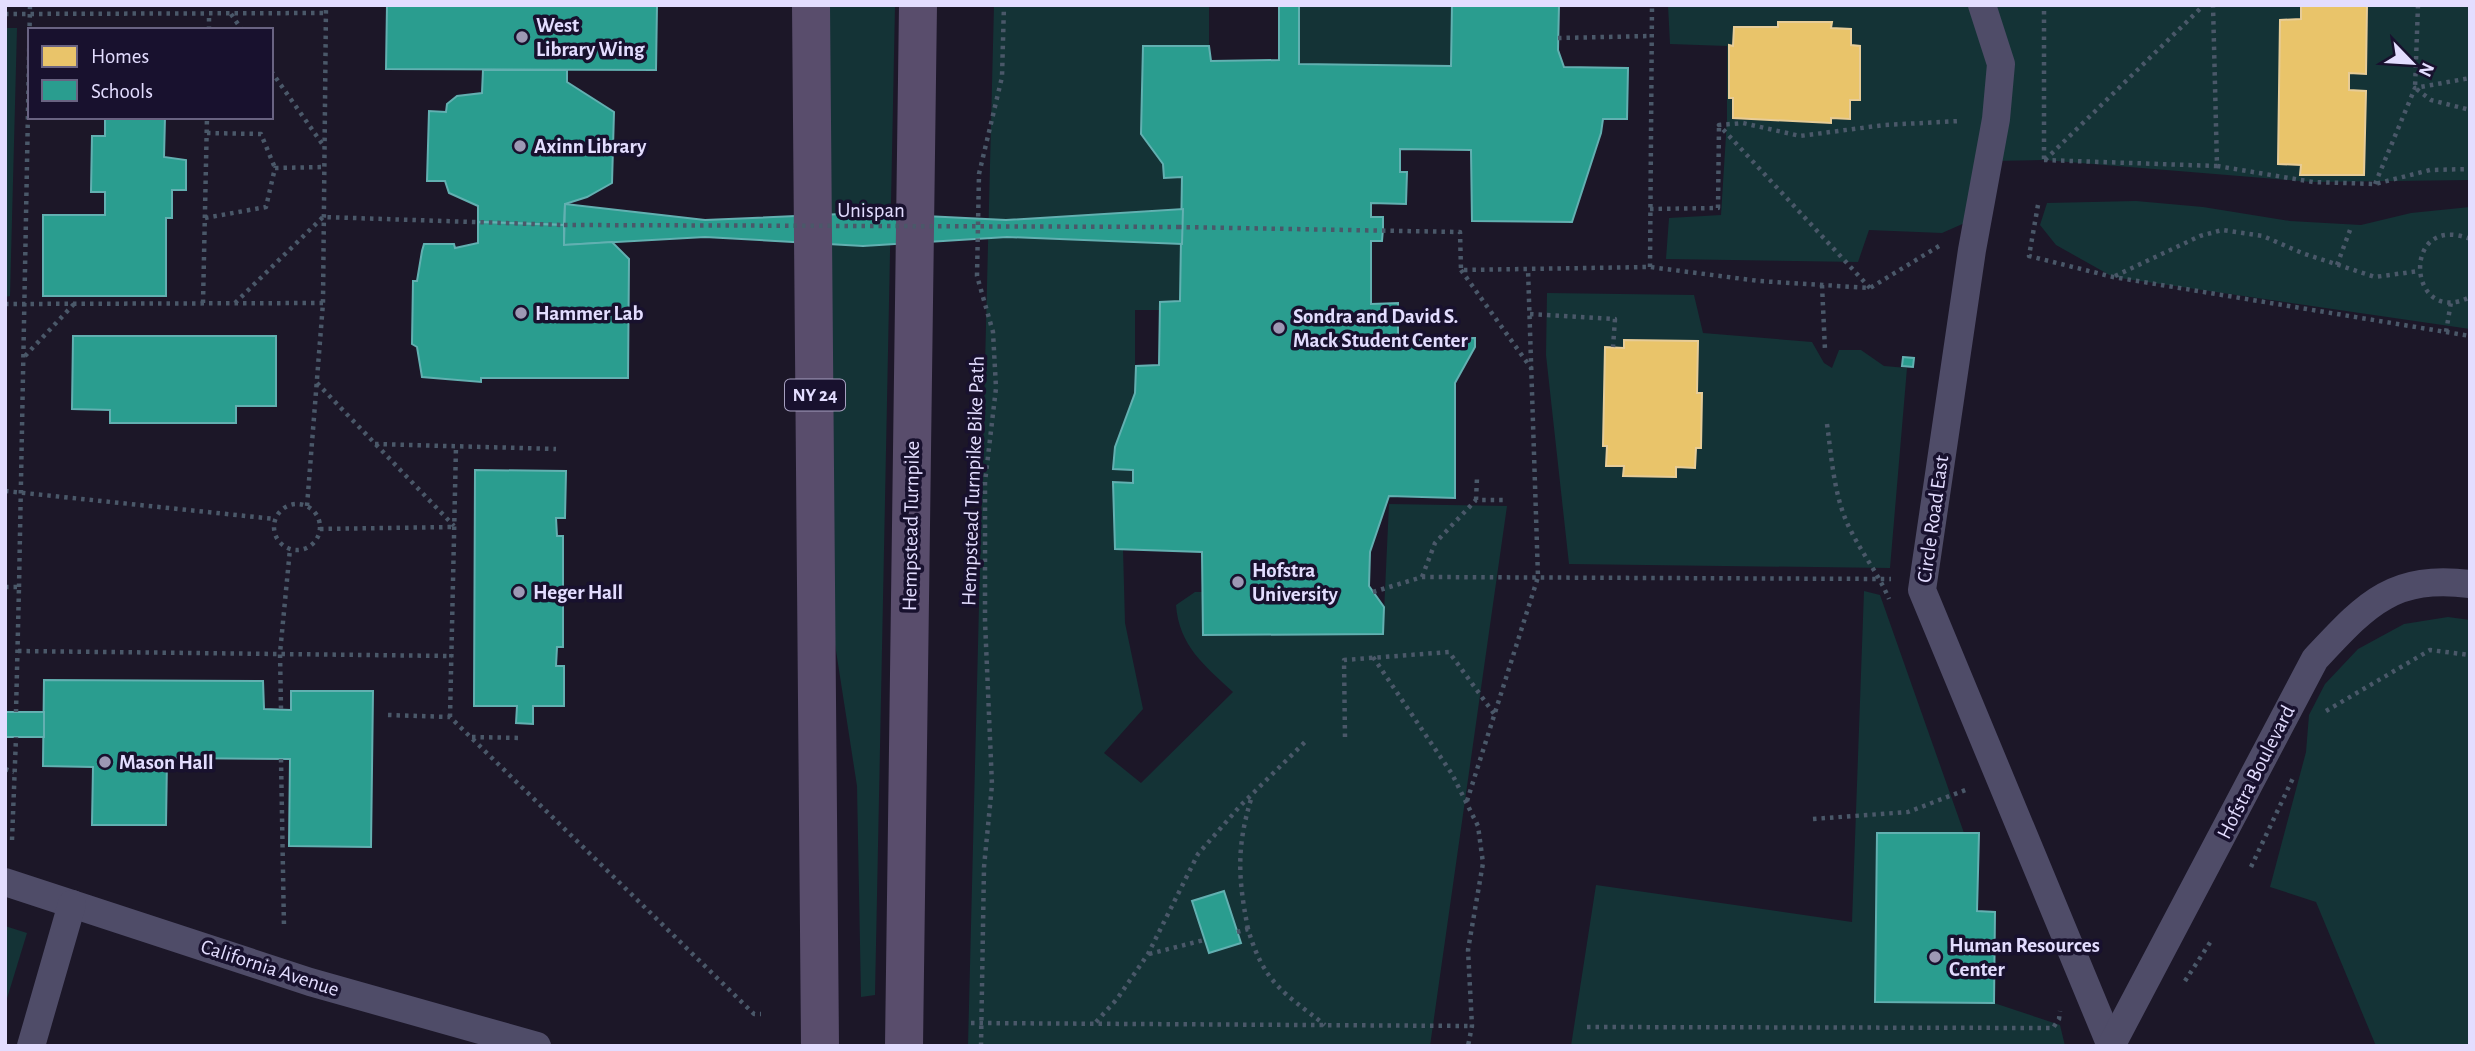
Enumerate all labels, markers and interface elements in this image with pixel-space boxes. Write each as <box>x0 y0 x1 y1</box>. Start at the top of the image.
place label: West Library Wing <box>536 15 645 60</box>
legend <box>28 28 273 119</box>
north arrow <box>2377 28 2447 98</box>
marker: West Library Wing <box>514 29 530 45</box>
text: Homes <box>91 46 149 67</box>
text: N <box>2415 60 2437 80</box>
text: Schools <box>91 81 153 102</box>
place label: Axinn Library <box>534 136 647 157</box>
marker: Axinn Library <box>512 138 528 154</box>
street label: Unispan <box>837 200 905 221</box>
place label: Hammer Lab <box>535 303 644 324</box>
marker: Hammer Lab <box>513 305 529 321</box>
place label: Sondra and David S. Mack Student Center <box>1293 306 1468 351</box>
marker: Sondra and David S. Mack Student Center <box>1271 320 1287 336</box>
street label: Hempstead Turnpike Bike Path <box>958 355 988 607</box>
road number: NY 24 <box>785 380 845 410</box>
street label: Hempstead Turnpike <box>899 441 923 611</box>
street label: Circle Road East <box>1914 454 1952 584</box>
place label: Hofstra University <box>1252 560 1339 605</box>
marker: Hofstra University <box>1230 574 1246 590</box>
place label: Heger Hall <box>533 582 623 603</box>
marker: Heger Hall <box>511 584 527 600</box>
street label: Hofstra Boulevard <box>2213 702 2299 842</box>
place label: Mason Hall <box>119 752 214 773</box>
marker: Mason Hall <box>97 754 113 770</box>
place label: Human Resources Center <box>1949 935 2100 980</box>
street label: California Avenue <box>198 936 342 1000</box>
marker: Human Resources Center <box>1927 949 1943 965</box>

